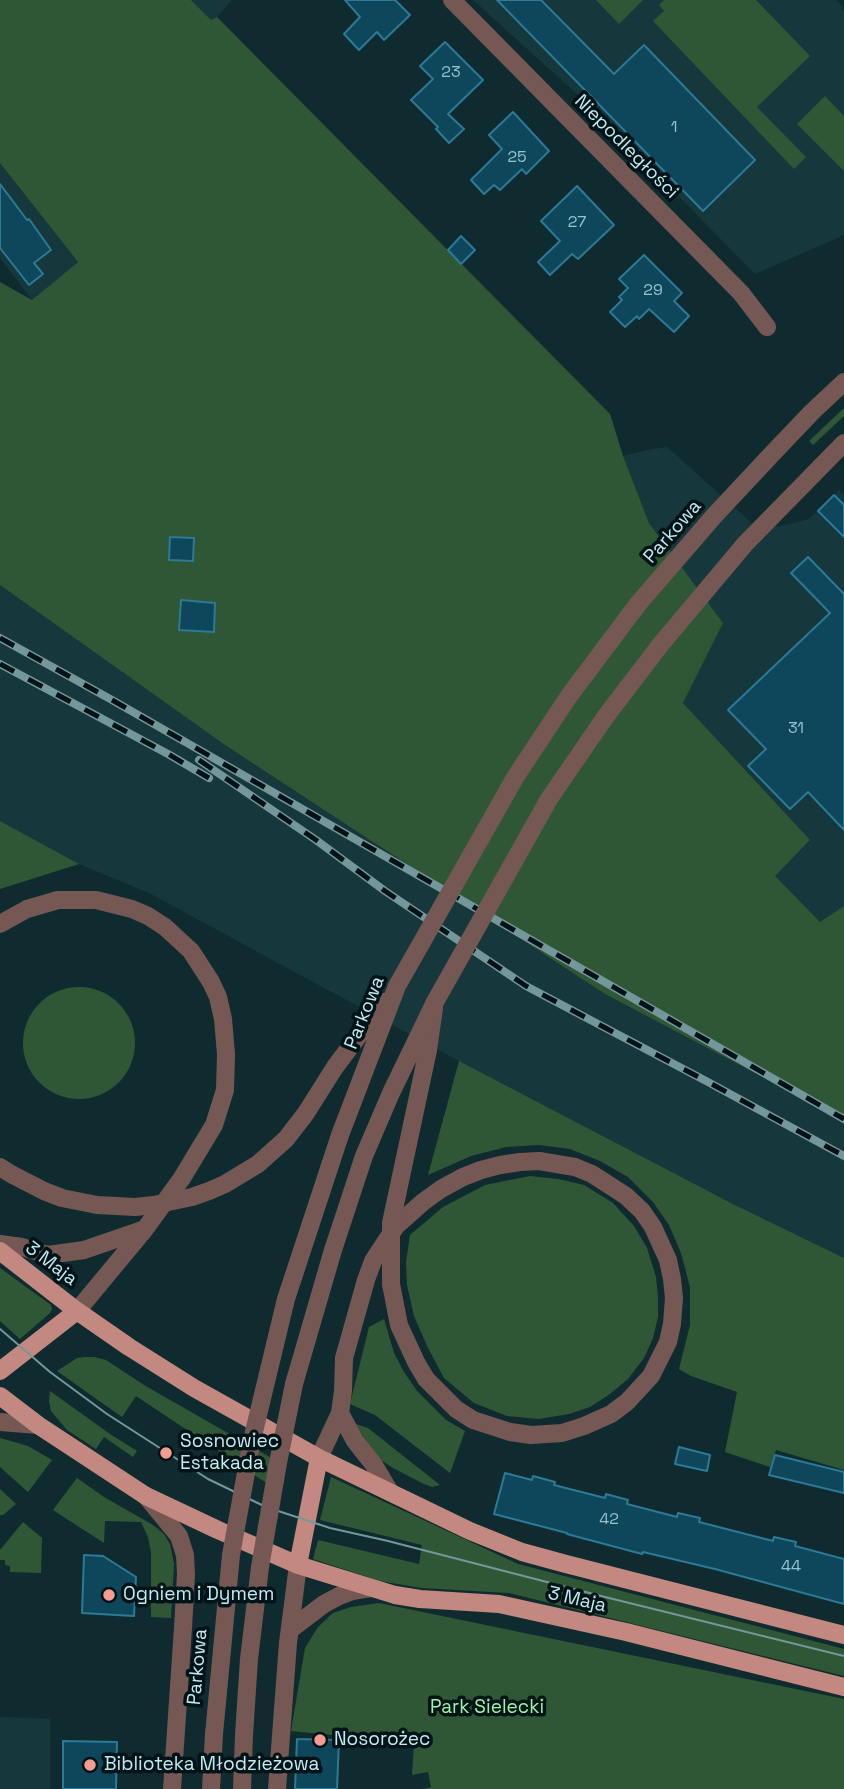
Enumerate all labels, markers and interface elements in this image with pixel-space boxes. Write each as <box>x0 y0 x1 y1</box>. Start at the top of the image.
house number: 23 <box>441 63 461 83</box>
street label: Niepodległości <box>569 90 683 204</box>
house number: 1 <box>671 118 677 138</box>
house number: 25 <box>507 148 527 168</box>
house number: 27 <box>568 213 586 233</box>
house number: 29 <box>643 281 663 301</box>
street label: Parkowa <box>639 496 707 568</box>
house number: 31 <box>788 719 804 739</box>
street label: Parkowa <box>340 973 390 1053</box>
street label: 3 Maja <box>20 1237 82 1291</box>
place label: Sosnowiec Estakada <box>180 1431 279 1475</box>
marker: Sosnowiec Estakada <box>158 1445 174 1461</box>
house number: 42 <box>599 1510 619 1530</box>
house number: 44 <box>781 1557 801 1577</box>
street label: 3 Maja <box>546 1582 608 1618</box>
place label: Ogniem i Dymem <box>123 1584 274 1606</box>
marker: Ogniem i Dymem <box>101 1587 117 1603</box>
street label: Parkowa <box>183 1628 213 1706</box>
park label: Park Sielecki <box>430 1697 544 1719</box>
place label: Nosorożec <box>334 1729 430 1751</box>
marker: Nosorożec <box>312 1732 328 1748</box>
place label: Biblioteka Młodzieżowa <box>104 1754 320 1776</box>
marker: Biblioteka Młodzieżowa <box>82 1757 98 1773</box>

